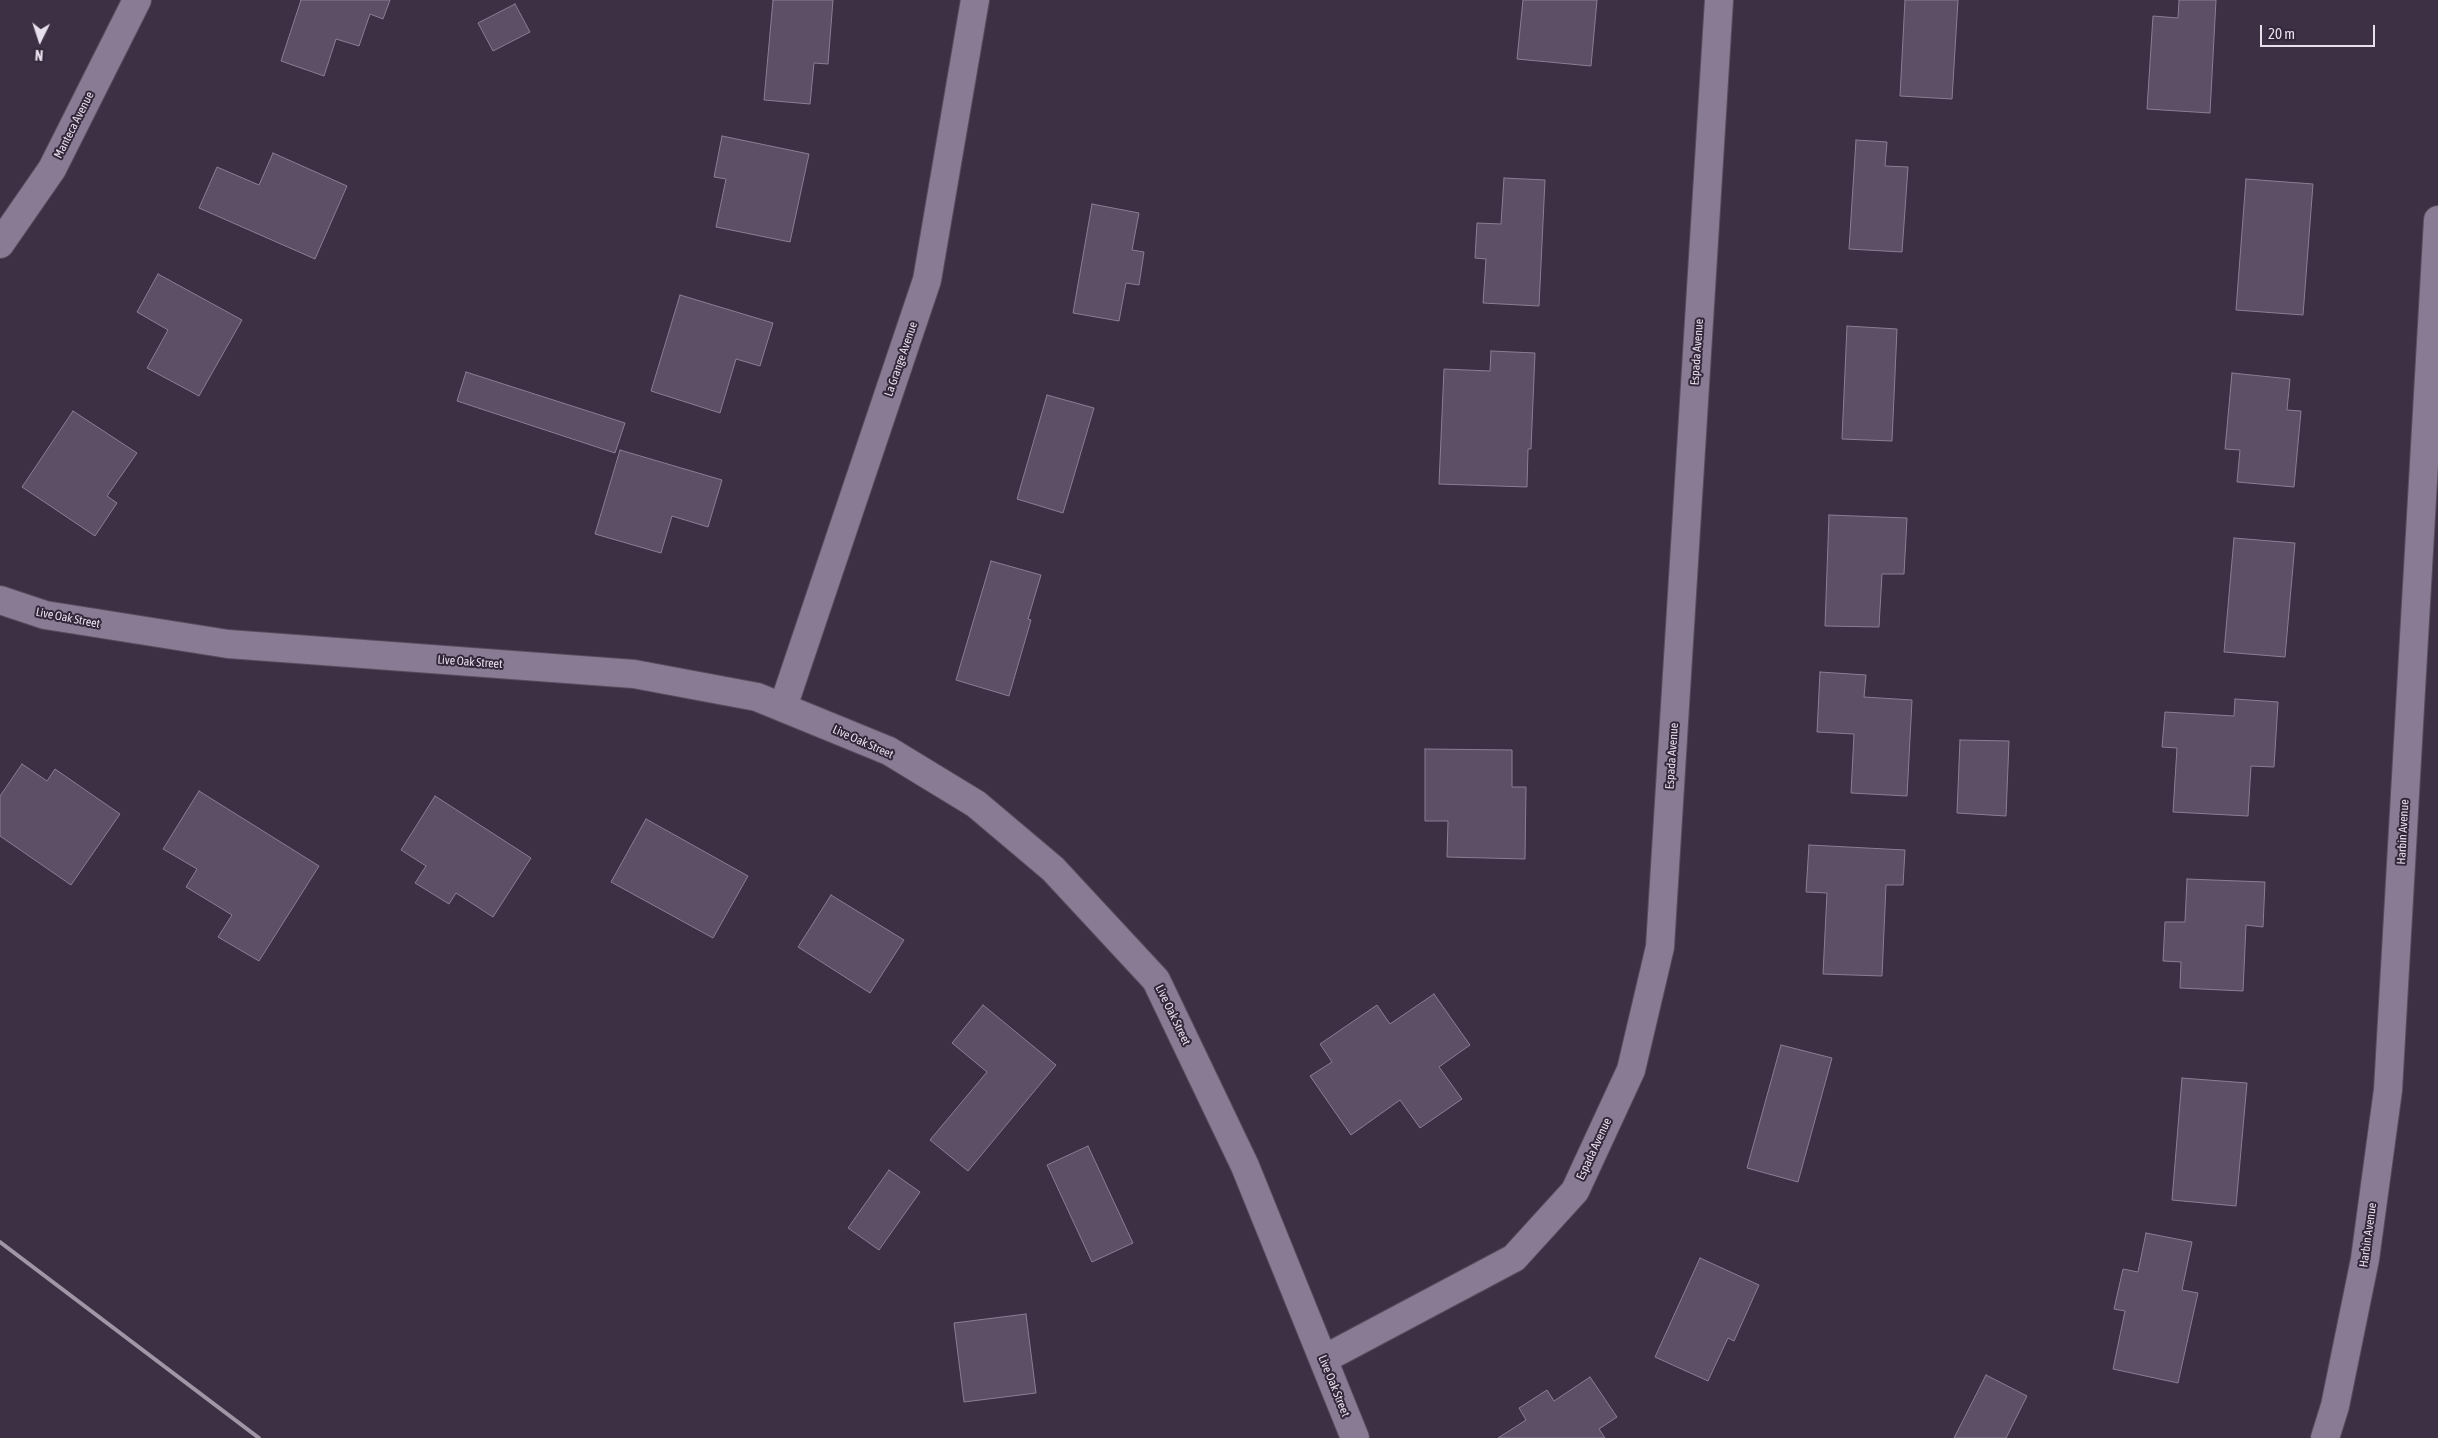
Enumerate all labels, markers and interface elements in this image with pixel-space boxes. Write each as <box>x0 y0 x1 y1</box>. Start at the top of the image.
north arrow <box>15 15 65 65</box>
scale bar <box>2263 15 2378 47</box>
text: 20 m <box>2268 25 2295 42</box>
text: N <box>34 47 44 63</box>
street label: Manteca Avenue <box>51 89 97 161</box>
street label: Espada Avenue <box>1687 318 1707 386</box>
street label: La Grange Avenue <box>881 320 921 398</box>
street label: Live Oak Street <box>35 605 101 631</box>
street label: Live Oak Street <box>437 653 503 671</box>
street label: Live Oak Street <box>830 722 896 762</box>
street label: Espada Avenue <box>1662 722 1682 790</box>
street label: Harbin Avenue <box>2394 799 2412 865</box>
street label: Live Oak Street <box>1152 983 1194 1047</box>
street label: Espada Avenue <box>1573 1116 1615 1182</box>
street label: Harbin Avenue <box>2356 1202 2380 1268</box>
street label: Live Oak Street <box>1315 1353 1353 1419</box>

